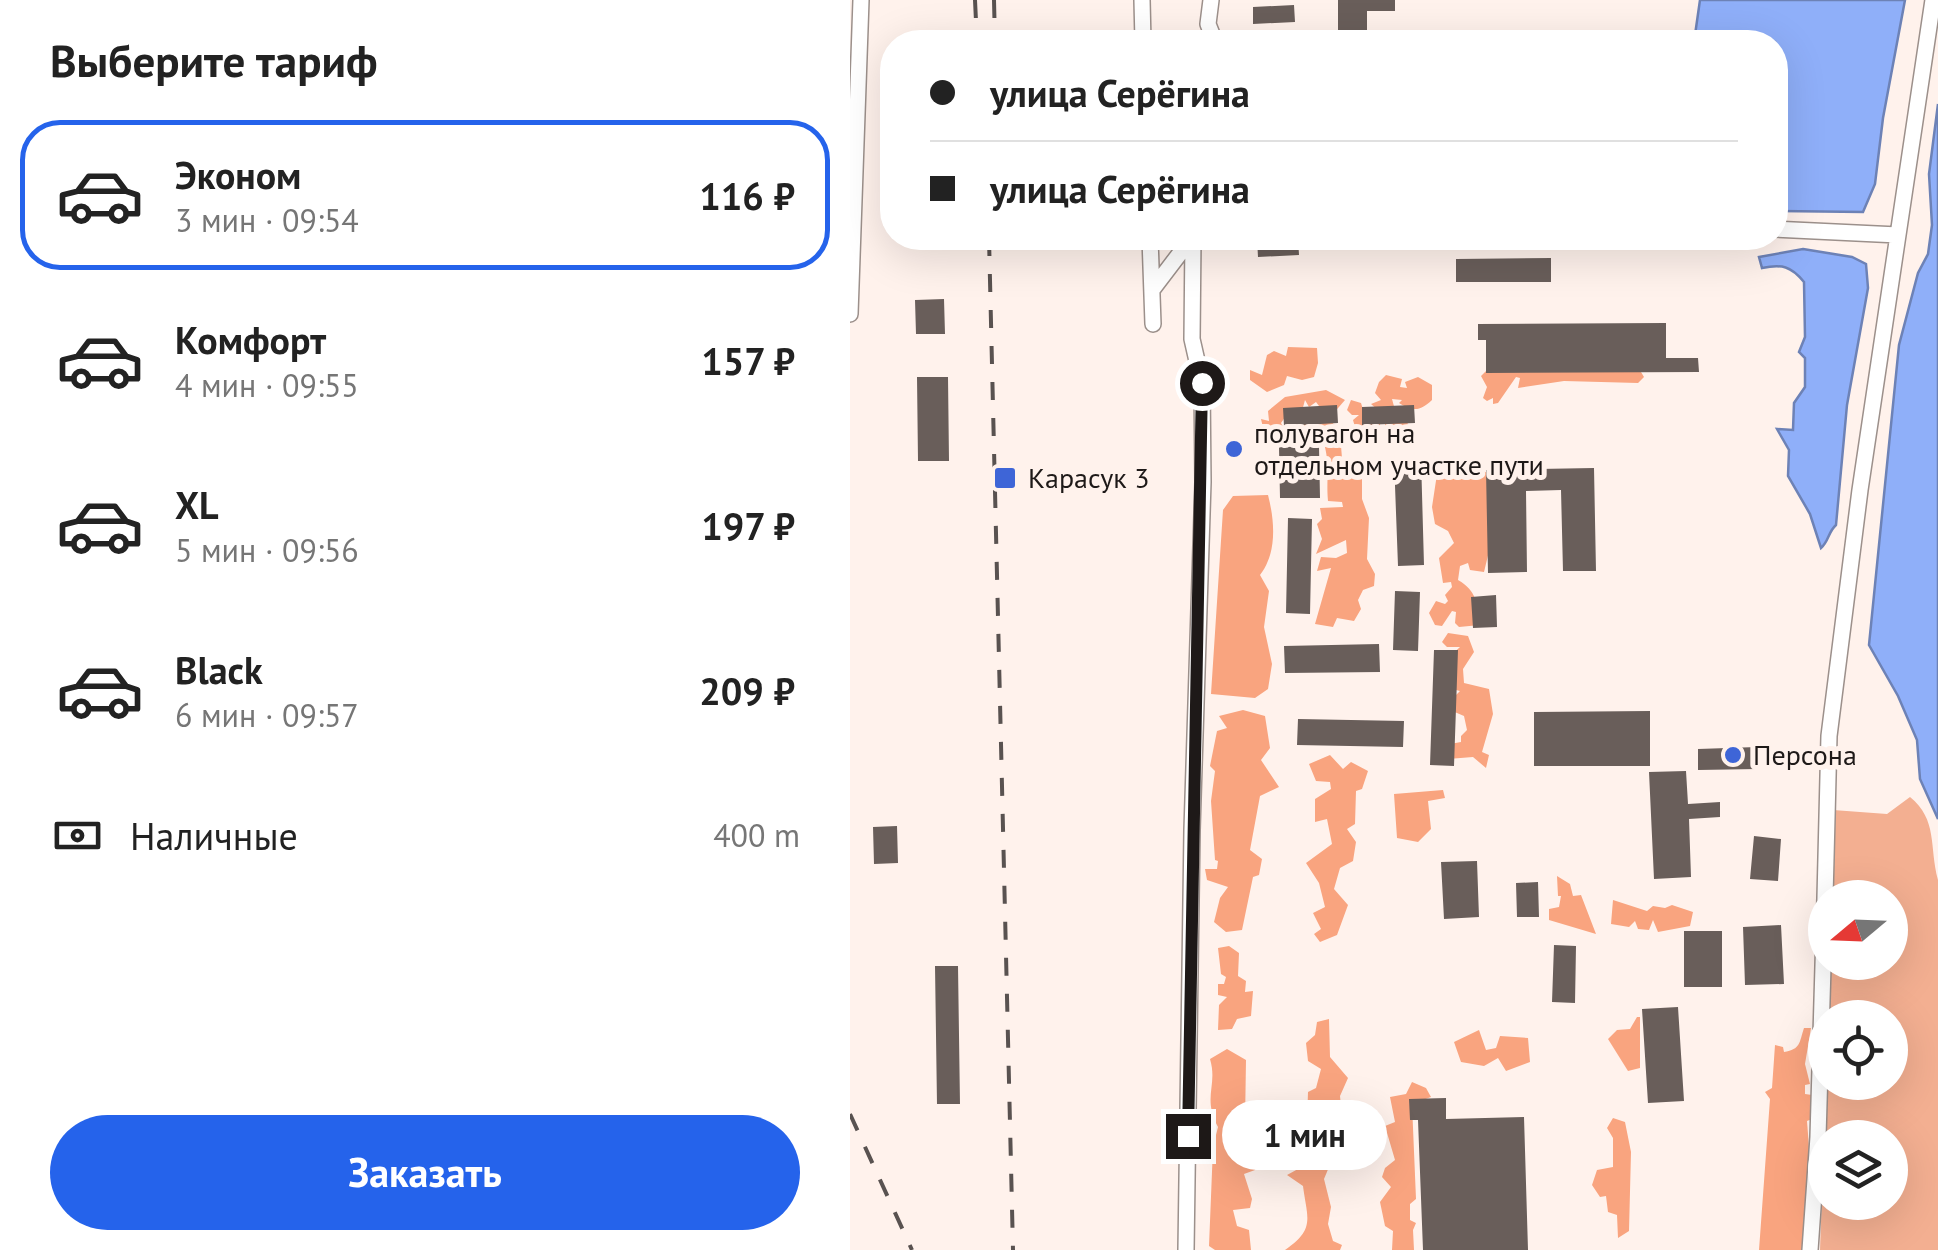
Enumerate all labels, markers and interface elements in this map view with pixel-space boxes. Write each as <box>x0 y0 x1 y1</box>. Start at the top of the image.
text: Выберите тариф <box>50 31 377 89</box>
text: улица Серёгина <box>990 68 1250 117</box>
icon: car <box>55 150 145 240</box>
text: Эконом <box>175 150 301 199</box>
text: улица Серёгина <box>990 164 1250 213</box>
text: 116 ₽ <box>699 171 795 220</box>
text: 3 мин · 09:54 <box>175 199 359 241</box>
icon: car <box>55 315 145 405</box>
text: Комфорт <box>175 315 326 364</box>
text: 157 ₽ <box>701 336 795 385</box>
route start <box>1180 361 1225 406</box>
text: 4 мин · 09:55 <box>175 364 359 406</box>
place label: полувагон на отдельном участке пути <box>1254 414 1544 483</box>
marker: полувагон на отдельном участке пути <box>1223 438 1245 460</box>
place label: Карасук 3 <box>1028 459 1149 496</box>
marker: Карасук 3 <box>992 465 1018 491</box>
icon: car <box>55 480 145 570</box>
text: XL <box>175 480 219 529</box>
text: 197 ₽ <box>701 501 795 550</box>
text: 5 мин · 09:56 <box>175 529 359 571</box>
icon: car <box>55 645 145 735</box>
text: Black <box>175 645 263 694</box>
text: 209 ₽ <box>699 666 795 715</box>
text: 6 мин · 09:57 <box>175 694 359 736</box>
place label: Персона <box>1753 736 1857 773</box>
marker: Персона <box>1722 744 1744 766</box>
icon: cash <box>50 808 105 863</box>
text: Наличные <box>130 811 298 860</box>
text: 400 m <box>713 814 800 856</box>
north arrow <box>1808 880 1908 980</box>
map controls <box>1808 880 1908 1220</box>
button: locate <box>1808 1000 1908 1100</box>
callout: 1 мин <box>1223 1101 1388 1171</box>
route end <box>1166 1114 1211 1159</box>
text: 1 мин <box>1263 1114 1346 1156</box>
button: Заказать <box>50 1115 800 1230</box>
button: layers <box>1808 1120 1908 1220</box>

